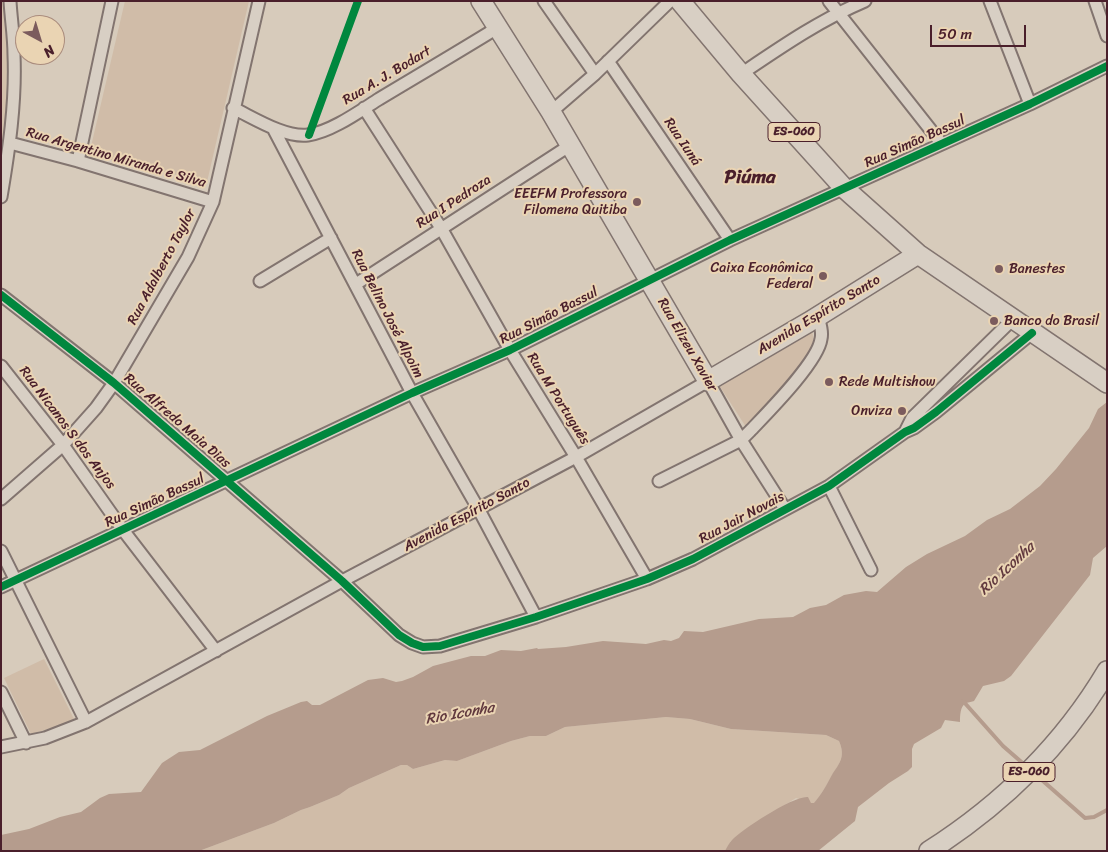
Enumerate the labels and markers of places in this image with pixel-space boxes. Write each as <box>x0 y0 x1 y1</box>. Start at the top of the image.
place label: EEEFM Professora Filomena Quitiba <box>514 186 627 218</box>
marker: EEEFM Professora Filomena Quitiba <box>631 196 643 208</box>
place label: Caixa Econômica Federal <box>710 260 813 292</box>
place label: Banestes <box>1009 261 1065 277</box>
marker: Banestes <box>993 263 1005 275</box>
marker: Caixa Econômica Federal <box>817 270 829 282</box>
place label: Banco do Brasil <box>1004 313 1099 329</box>
marker: Banco do Brasil <box>988 315 1000 327</box>
place label: Rede Multishow <box>839 374 935 390</box>
marker: Rede Multishow <box>823 376 835 388</box>
place label: Onviza <box>851 403 892 419</box>
marker: Onviza <box>896 405 908 417</box>

